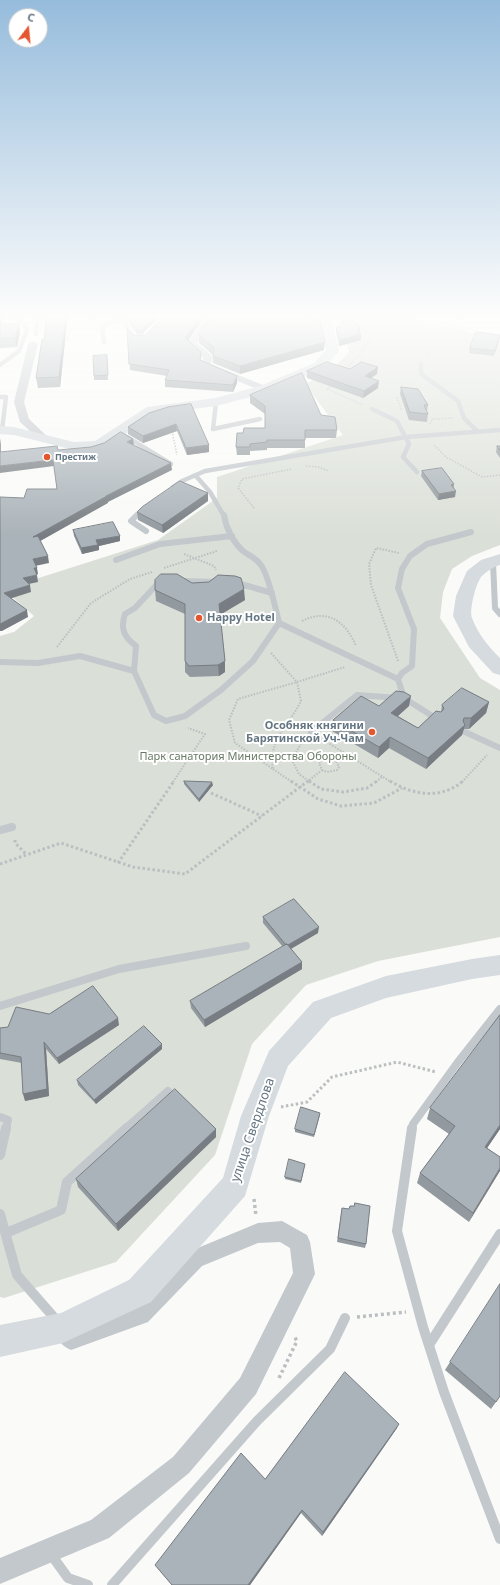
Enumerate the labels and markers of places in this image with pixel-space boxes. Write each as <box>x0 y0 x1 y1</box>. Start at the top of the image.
marker: Престиж <box>42 452 52 462</box>
place label: Престиж <box>55 452 96 462</box>
place label: Happy Hotel <box>207 611 275 625</box>
marker: Happy Hotel <box>194 613 204 623</box>
place label: Особняк княгини Барятинской Уч-Чам <box>246 719 364 745</box>
marker: Особняк княгини Барятинской Уч-Чам <box>367 727 377 737</box>

